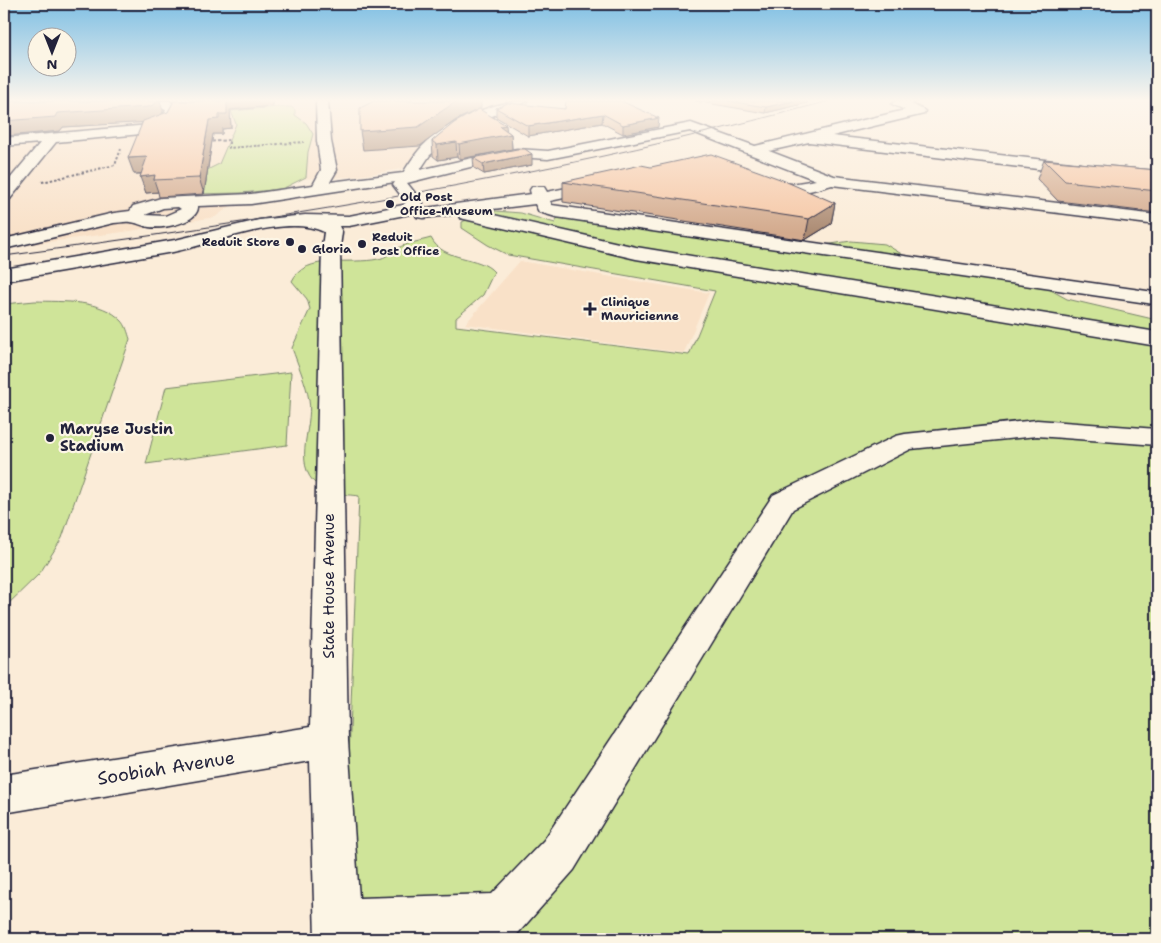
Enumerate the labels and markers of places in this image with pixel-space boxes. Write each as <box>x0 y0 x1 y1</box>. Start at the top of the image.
place label: Old Post Office-Museum <box>400 189 493 219</box>
marker: Old Post Office-Museum <box>384 198 396 210</box>
place label: Reduit Post Office <box>372 229 439 259</box>
place label: Reduit Store <box>202 234 280 250</box>
marker: Reduit Store <box>284 236 296 248</box>
marker: Reduit Post Office <box>356 238 368 250</box>
place label: Gloria <box>312 241 352 257</box>
marker: Gloria <box>296 243 308 255</box>
place label: Clinique Mauricienne <box>601 294 679 324</box>
marker: Clinique Mauricienne <box>583 302 597 316</box>
place label: Maryse Justin Stadium <box>60 419 173 456</box>
marker: Maryse Justin Stadium <box>44 432 56 444</box>

